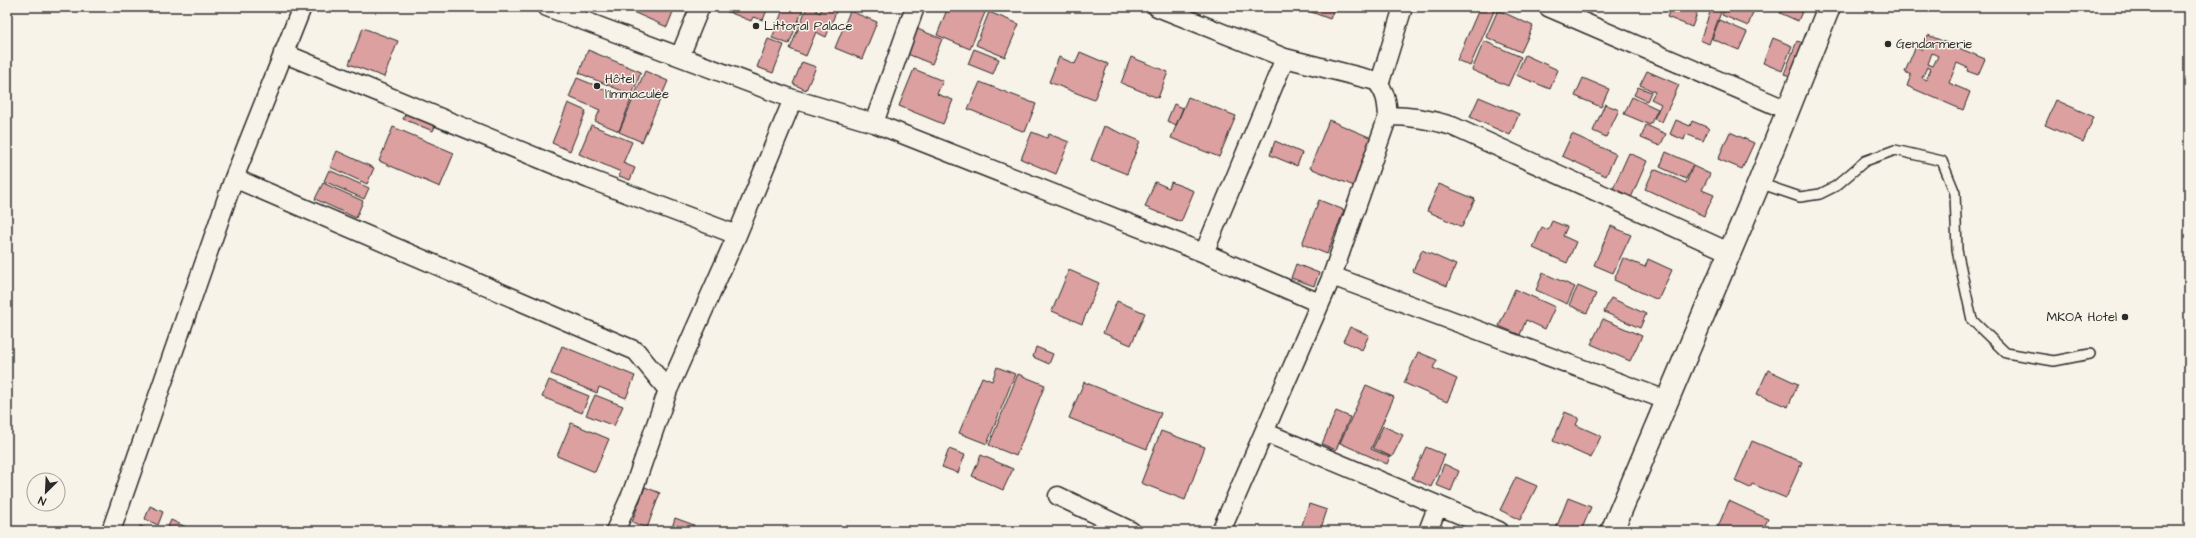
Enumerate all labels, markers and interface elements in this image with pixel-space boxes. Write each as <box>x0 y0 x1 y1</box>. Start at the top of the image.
place label: Littoral Palace <box>764 17 853 35</box>
marker: Littoral Palace <box>751 21 761 31</box>
place label: Gendarmerie <box>1896 35 1972 53</box>
marker: Gendarmerie <box>1883 39 1893 49</box>
place label: Hôtel l'Immaculée <box>605 70 669 103</box>
marker: Hôtel l'Immaculée <box>592 81 602 91</box>
place label: MKOA Hotel <box>2047 308 2117 326</box>
marker: MKOA Hotel <box>2120 312 2130 322</box>
north arrow <box>26 472 66 512</box>
text: N <box>36 492 48 509</box>

